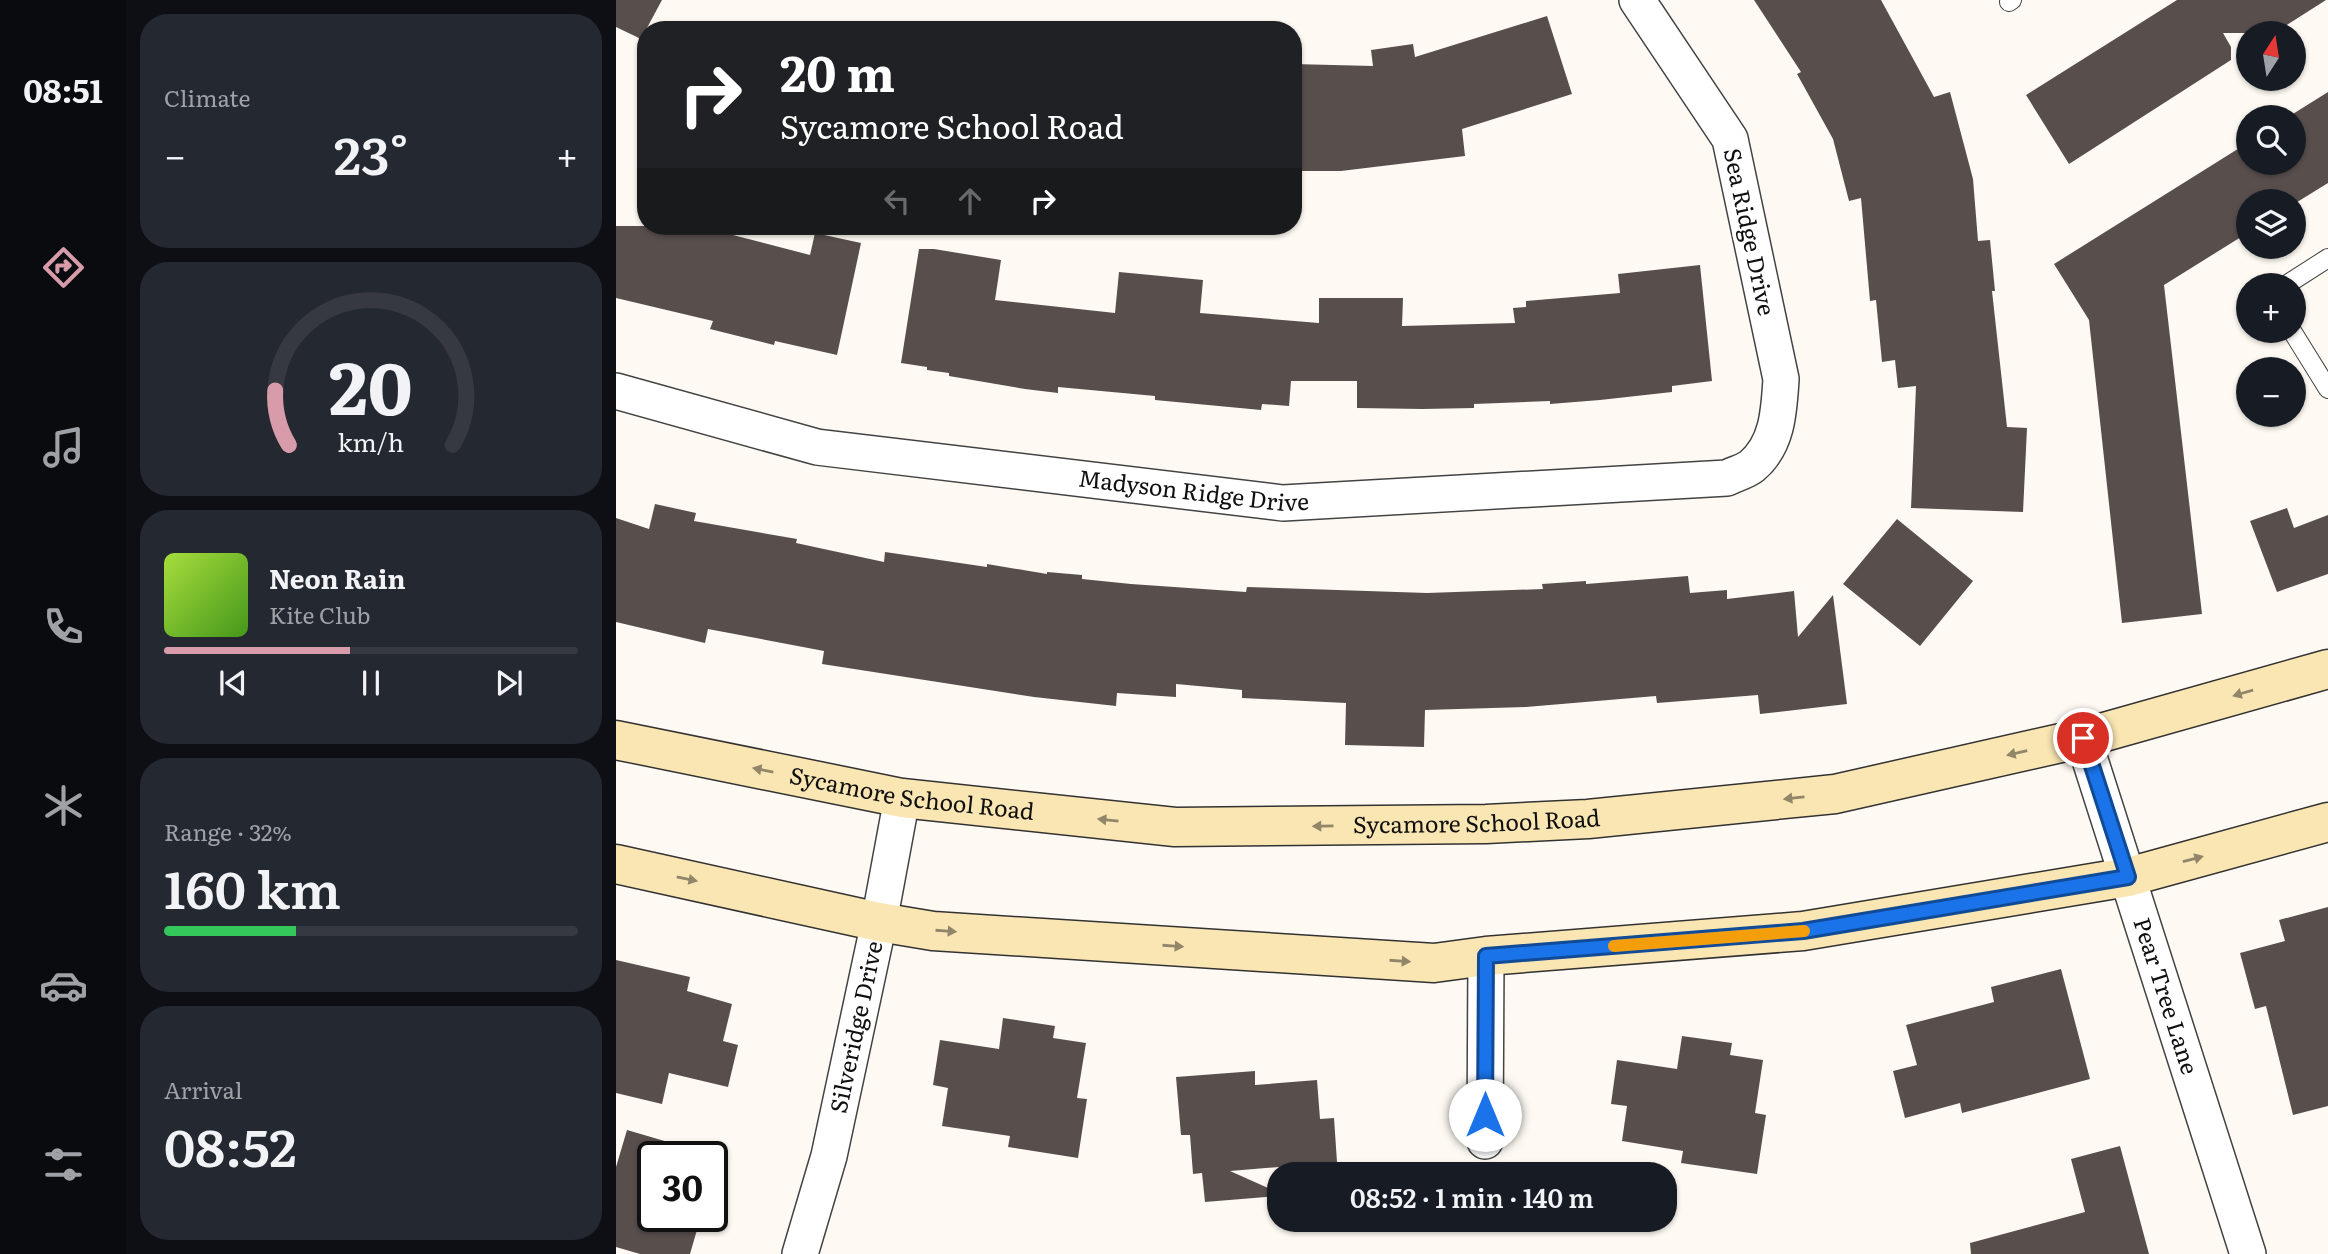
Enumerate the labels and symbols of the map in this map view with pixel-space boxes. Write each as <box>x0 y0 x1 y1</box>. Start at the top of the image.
north arrow <box>2236 21 2306 91</box>
street label: Sea Ridge Drive <box>1717 145 1785 319</box>
street label: Madyson Ridge Drive <box>1077 460 1310 518</box>
one-way arrow <box>2232 688 2254 699</box>
pin <box>2053 708 2113 768</box>
one-way arrow <box>2006 748 2028 759</box>
street label: Sycamore School Road <box>787 757 1036 827</box>
one-way arrow <box>752 764 774 775</box>
one-way arrow <box>1783 793 1805 804</box>
street label: Sycamore School Road <box>1353 799 1602 840</box>
one-way arrow <box>1096 814 1118 825</box>
one-way arrow <box>1311 820 1333 832</box>
one-way arrow <box>2183 853 2205 864</box>
one-way arrow <box>676 874 698 885</box>
street label: Pear Tree Lane <box>2126 913 2208 1078</box>
one-way arrow <box>936 926 958 937</box>
street label: Silveridge Drive <box>820 937 890 1116</box>
one-way arrow <box>1163 941 1185 952</box>
one-way arrow <box>1390 956 1412 967</box>
position arrow <box>1448 1078 1522 1152</box>
speed limit sign: 30 <box>637 1141 728 1232</box>

